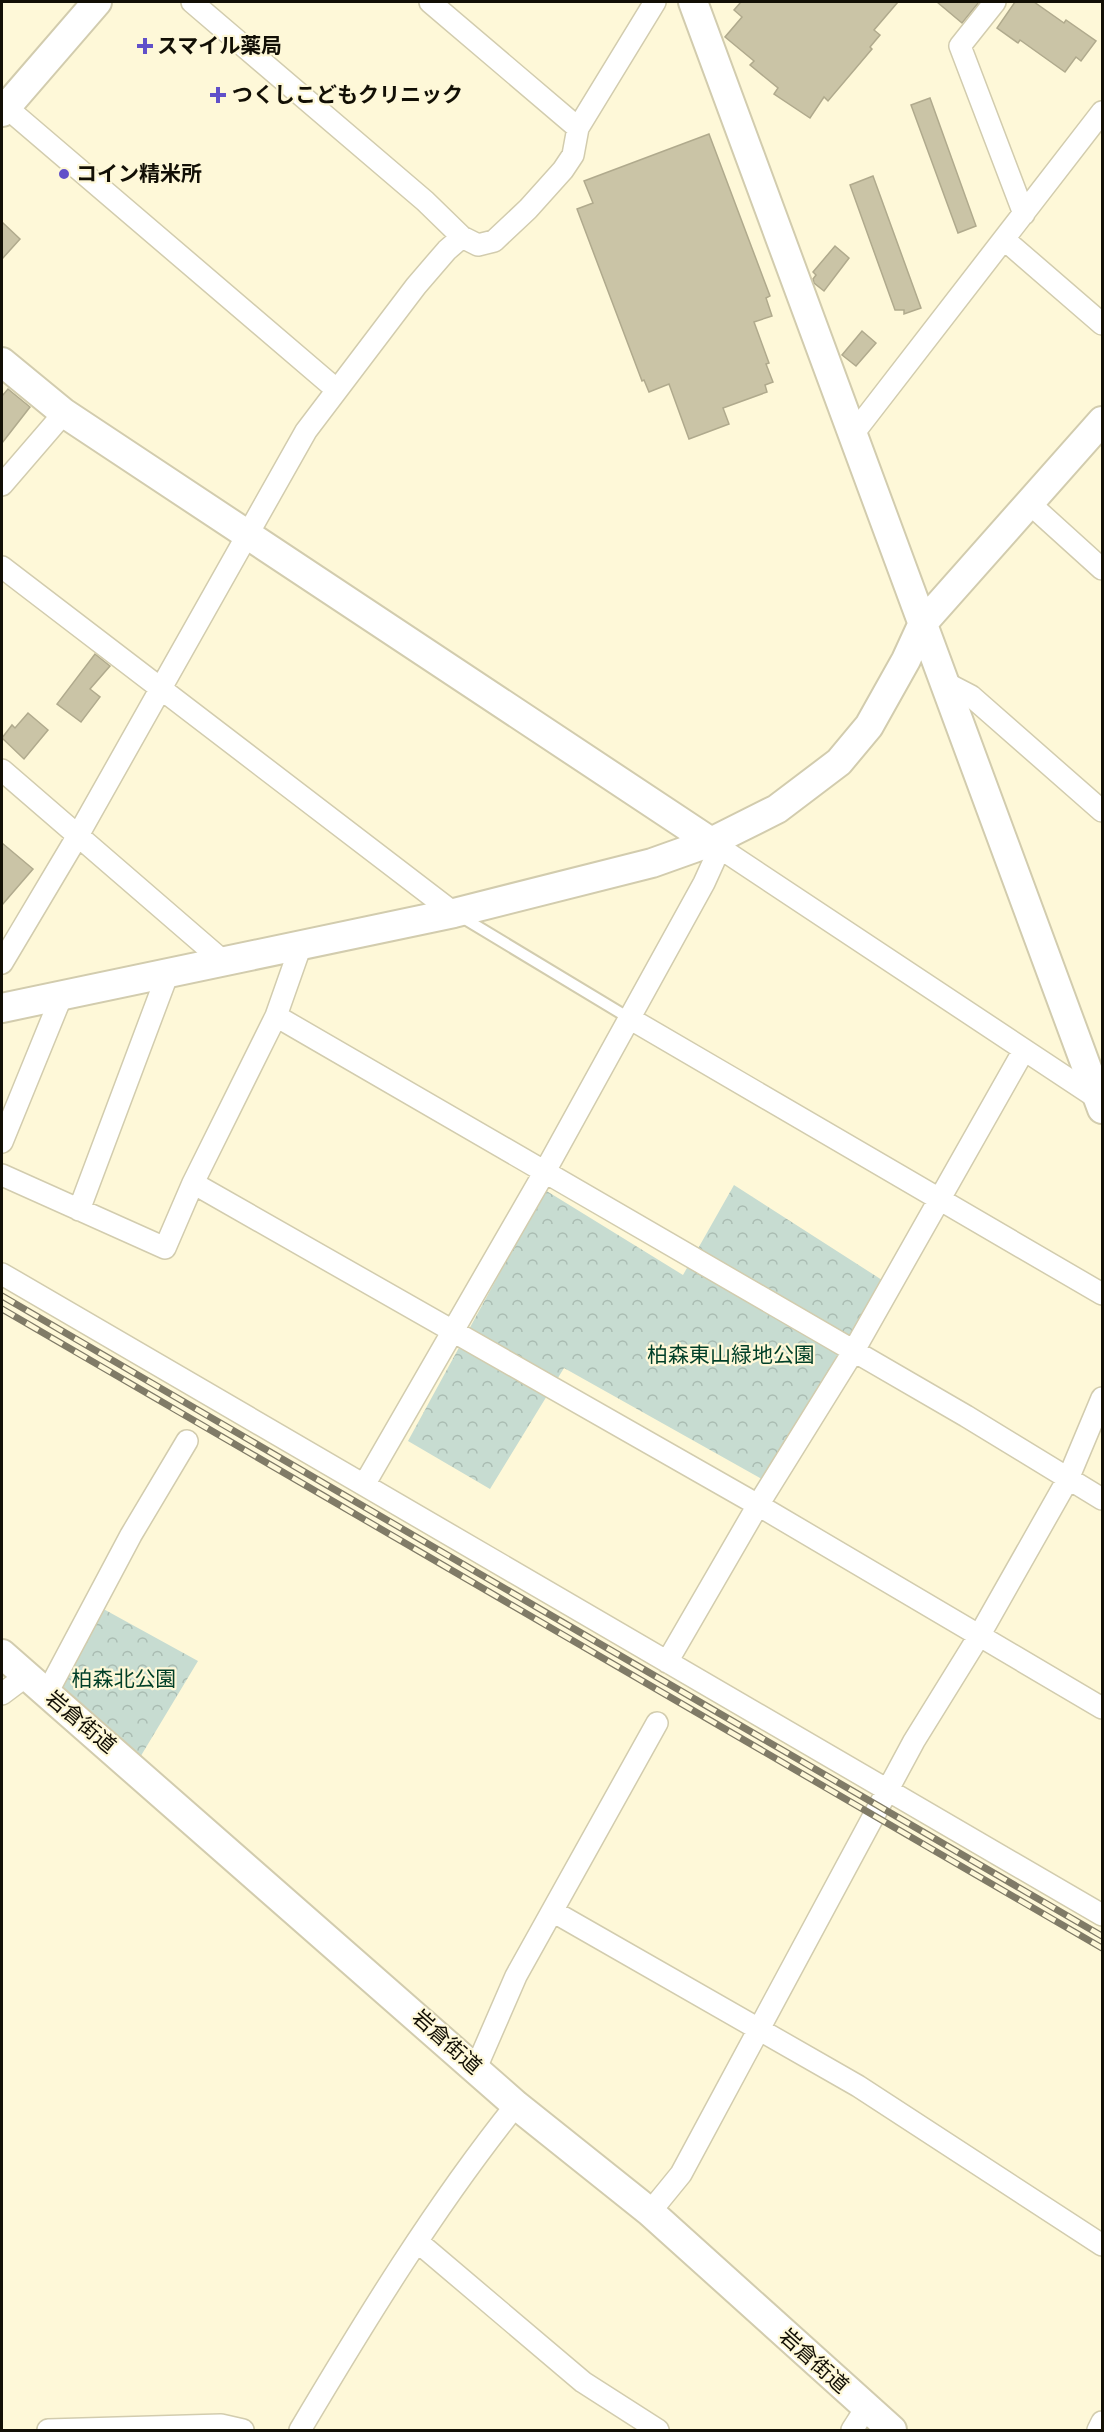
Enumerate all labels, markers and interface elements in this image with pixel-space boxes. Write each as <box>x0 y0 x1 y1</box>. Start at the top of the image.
place label: スマイル薬局 <box>157 29 282 61</box>
marker: スマイル薬局 <box>138 39 152 53</box>
place label: つくしこどもクリニック <box>232 78 463 110</box>
marker: つくしこどもクリニック <box>209 86 227 104</box>
place label: コイン精米所 <box>76 157 202 189</box>
marker: コイン精米所 <box>57 167 71 181</box>
park label: 柏森東山緑地公園 <box>647 1338 815 1370</box>
park label: 柏森北公園 <box>72 1662 177 1694</box>
street label: 岩倉街道 <box>39 1682 124 1760</box>
street label: 岩倉街道 <box>406 2001 490 2081</box>
street label: 岩倉街道 <box>773 2320 857 2400</box>

